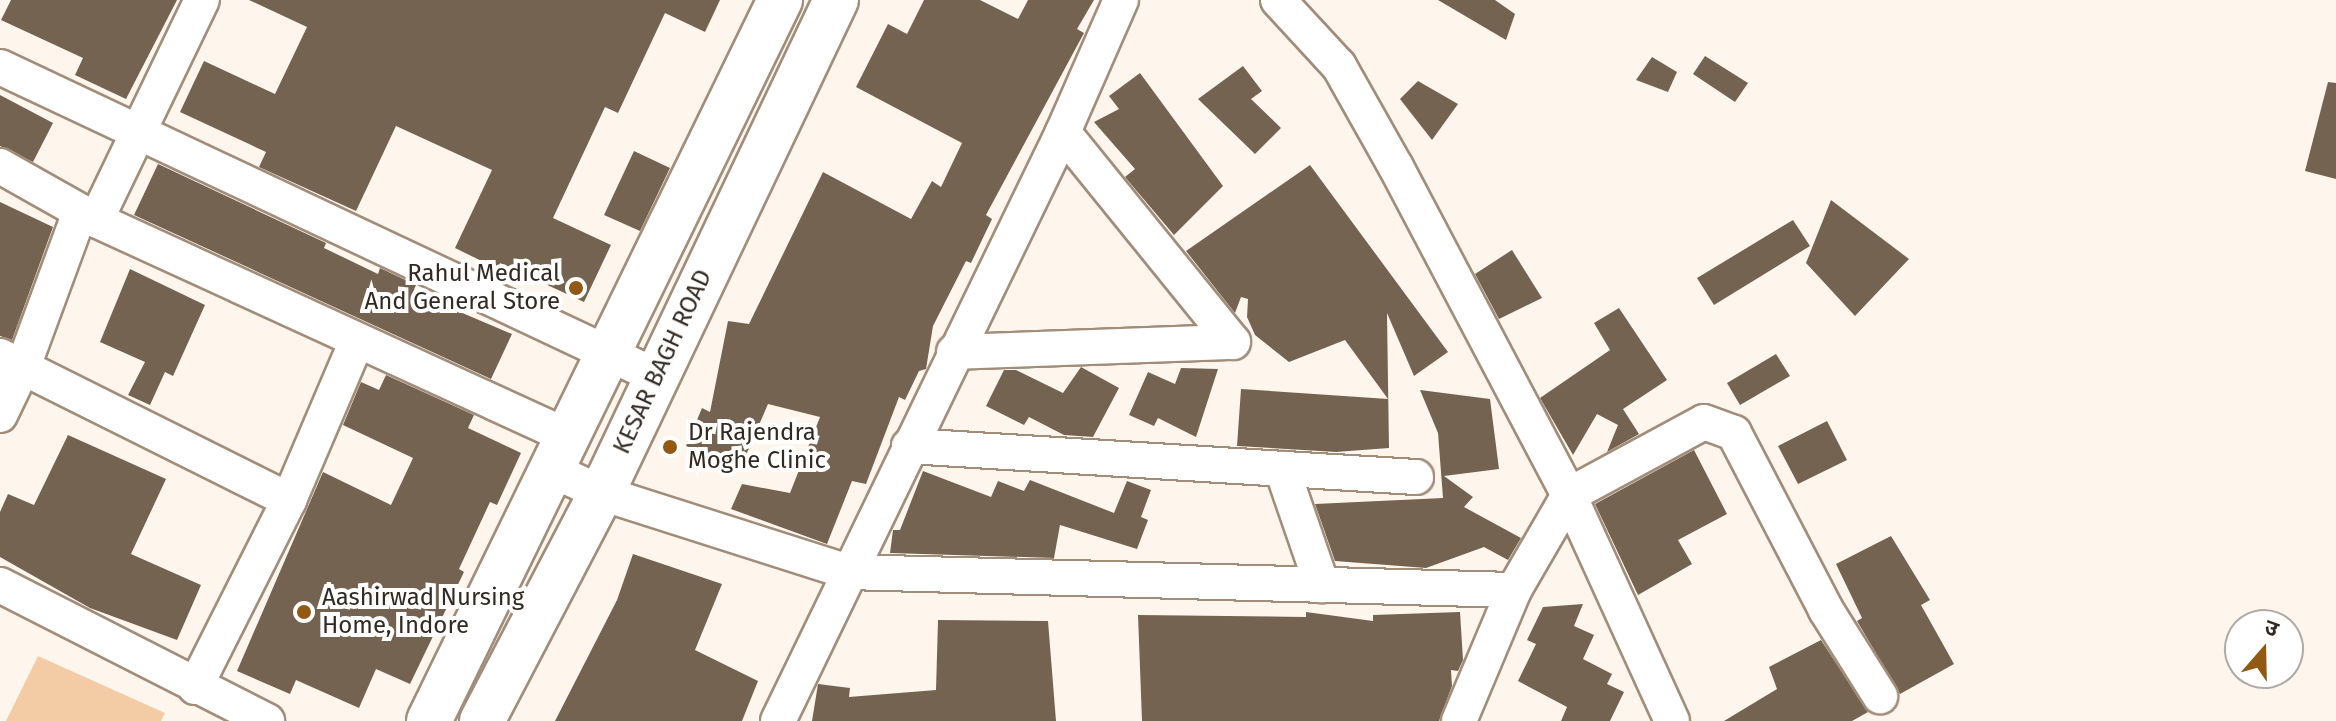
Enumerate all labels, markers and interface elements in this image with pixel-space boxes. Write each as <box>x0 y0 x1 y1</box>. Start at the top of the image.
place label: Rahul Medical And General Store <box>364 260 560 316</box>
street label: KESAR BAGH ROAD <box>608 265 718 459</box>
marker: Rahul Medical And General Store <box>567 279 585 297</box>
place label: Dr Rajendra Moghe Clinic <box>688 419 826 475</box>
marker: Dr Rajendra Moghe Clinic <box>659 436 681 458</box>
place label: Aashirwad Nursing Home, Indore <box>322 584 524 640</box>
marker: Aashirwad Nursing Home, Indore <box>293 601 315 623</box>
north arrow <box>2224 609 2304 689</box>
text: उ <box>2261 613 2282 643</box>

